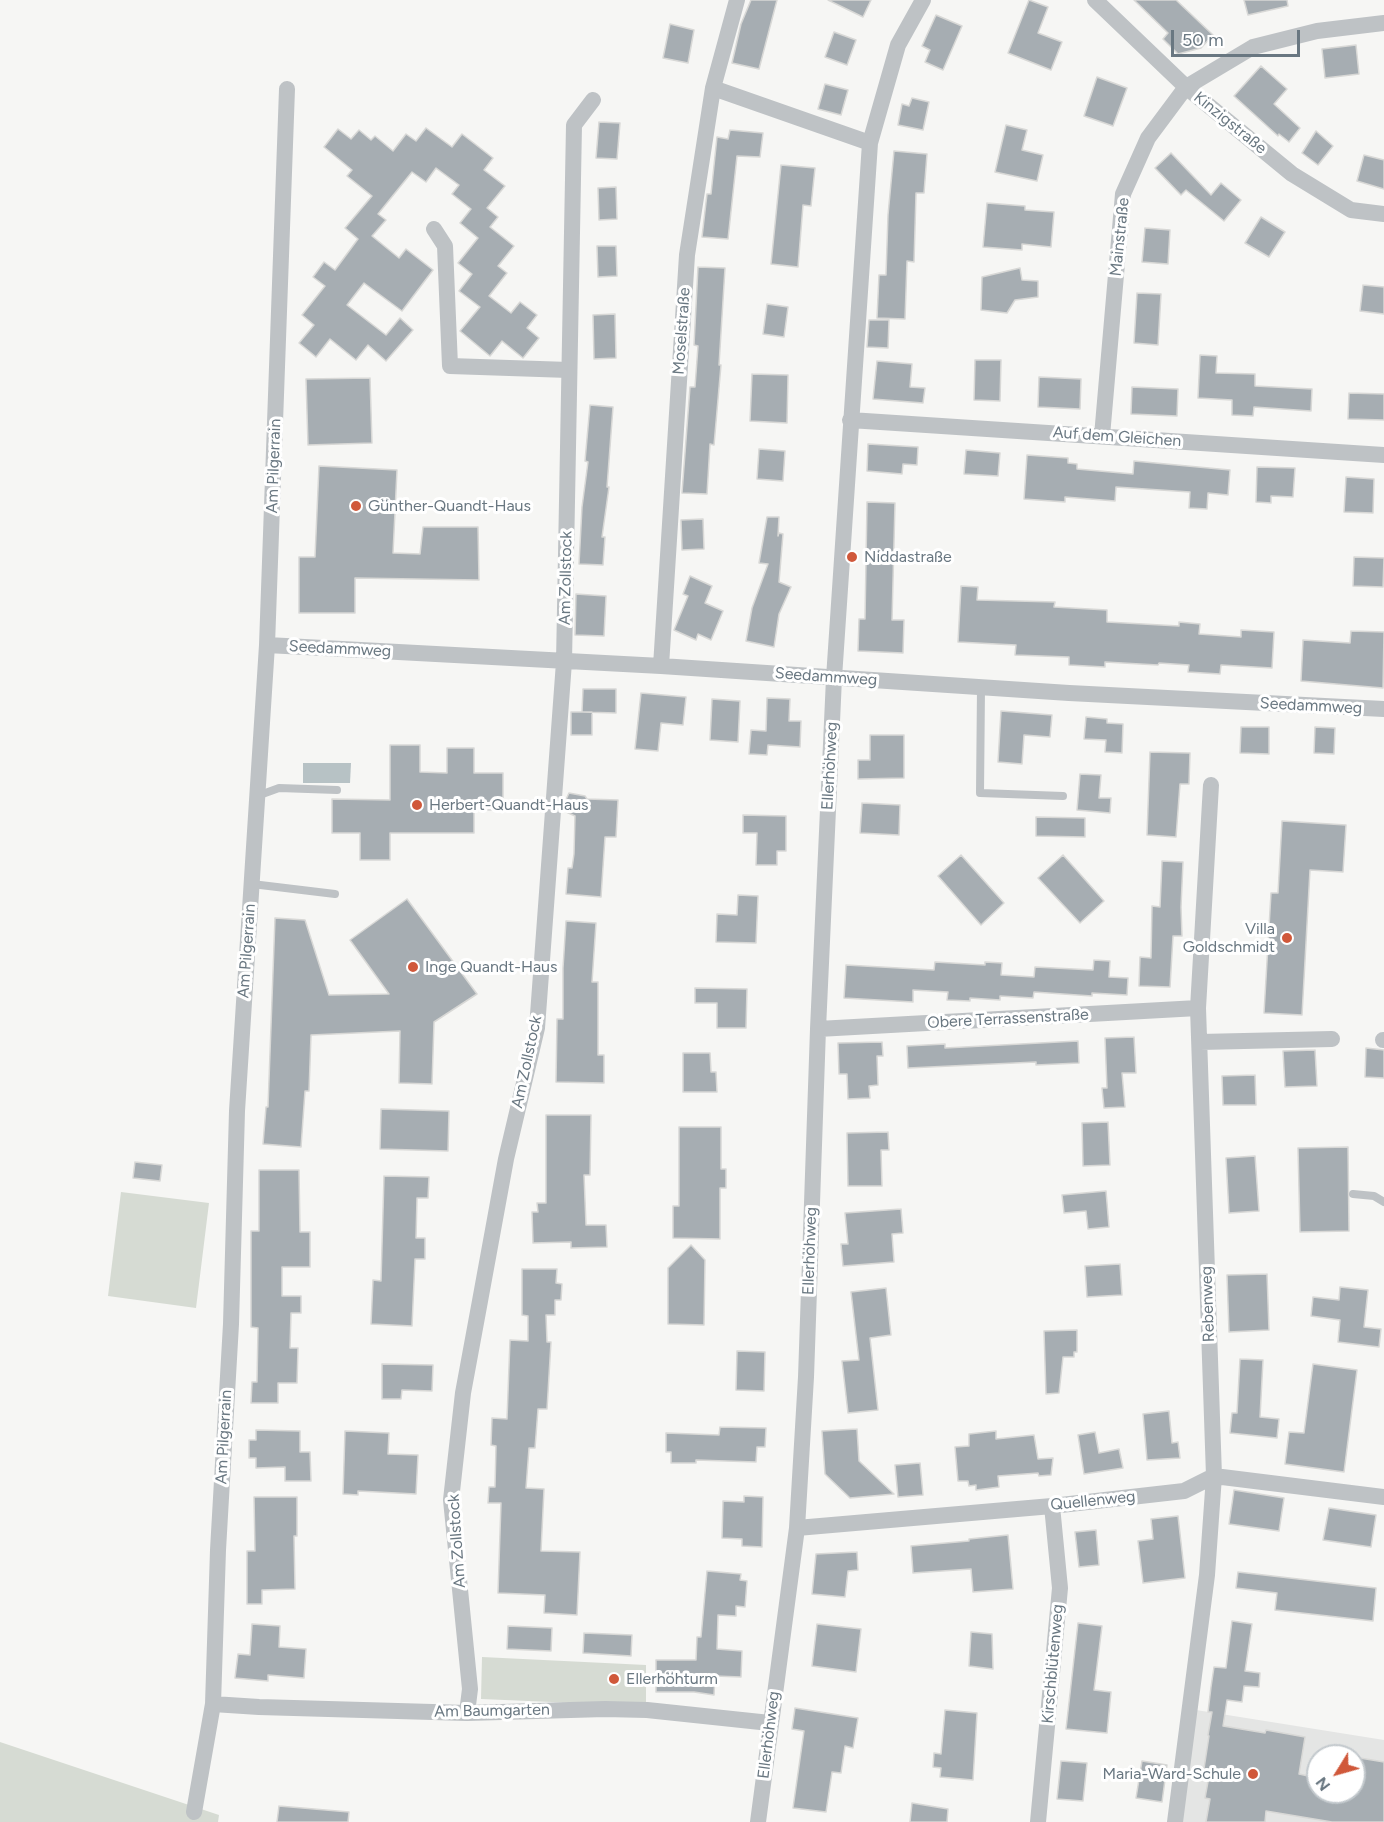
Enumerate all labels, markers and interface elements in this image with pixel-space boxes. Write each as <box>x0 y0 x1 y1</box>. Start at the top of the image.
scale bar <box>1174 18 1303 56</box>
text: 50 m <box>1182 29 1224 51</box>
street label: Kinzigstraße <box>1190 88 1270 158</box>
street label: Mainstraße <box>1106 197 1134 277</box>
street label: Moselstraße <box>669 287 695 375</box>
street label: Am Pilgerrain <box>263 418 285 514</box>
street label: Auf dem Gleichen <box>1052 423 1182 451</box>
place label: Günther-Quandt-Haus <box>368 496 531 516</box>
marker: Günther-Quandt-Haus <box>349 499 363 513</box>
street label: Am Zollstock <box>556 531 576 625</box>
place label: Niddastraße <box>864 547 952 567</box>
marker: Niddastraße <box>845 550 859 564</box>
street label: Seedammweg <box>288 637 392 661</box>
street label: Seedammweg <box>774 664 878 690</box>
street label: Seedammweg <box>1259 694 1363 718</box>
street label: Ellerhöhweg <box>818 721 842 811</box>
place label: Herbert-Quandt-Haus <box>429 795 589 815</box>
marker: Herbert-Quandt-Haus <box>410 798 424 812</box>
street label: Am Pilgerrain <box>234 903 260 999</box>
place label: Villa Goldschmidt <box>1183 919 1275 957</box>
marker: Villa Goldschmidt <box>1280 931 1294 945</box>
place label: Inge Quandt-Haus <box>425 957 557 977</box>
marker: Inge Quandt-Haus <box>406 960 420 974</box>
street label: Obere Terrassenstraße <box>927 1005 1089 1033</box>
street label: Am Zollstock <box>508 1014 546 1110</box>
street label: Ellerhöhweg <box>799 1207 821 1295</box>
street label: Rebenweg <box>1197 1266 1219 1342</box>
street label: Am Pilgerrain <box>212 1389 236 1485</box>
street label: Quellenweg <box>1050 1487 1136 1515</box>
street label: Am Zollstock <box>444 1493 470 1589</box>
street label: Kirschblütenweg <box>1038 1604 1068 1724</box>
place label: Ellerhöhturm <box>626 1669 718 1689</box>
marker: Ellerhöhturm <box>607 1672 621 1686</box>
street label: Ellerhöhweg <box>754 1690 784 1780</box>
street label: Am Baumgarten <box>434 1700 550 1722</box>
north arrow <box>1306 1744 1366 1804</box>
place label: Maria-Ward-Schule <box>1102 1764 1241 1784</box>
marker: Maria-Ward-Schule <box>1246 1767 1260 1781</box>
text: N <box>1312 1773 1334 1795</box>

